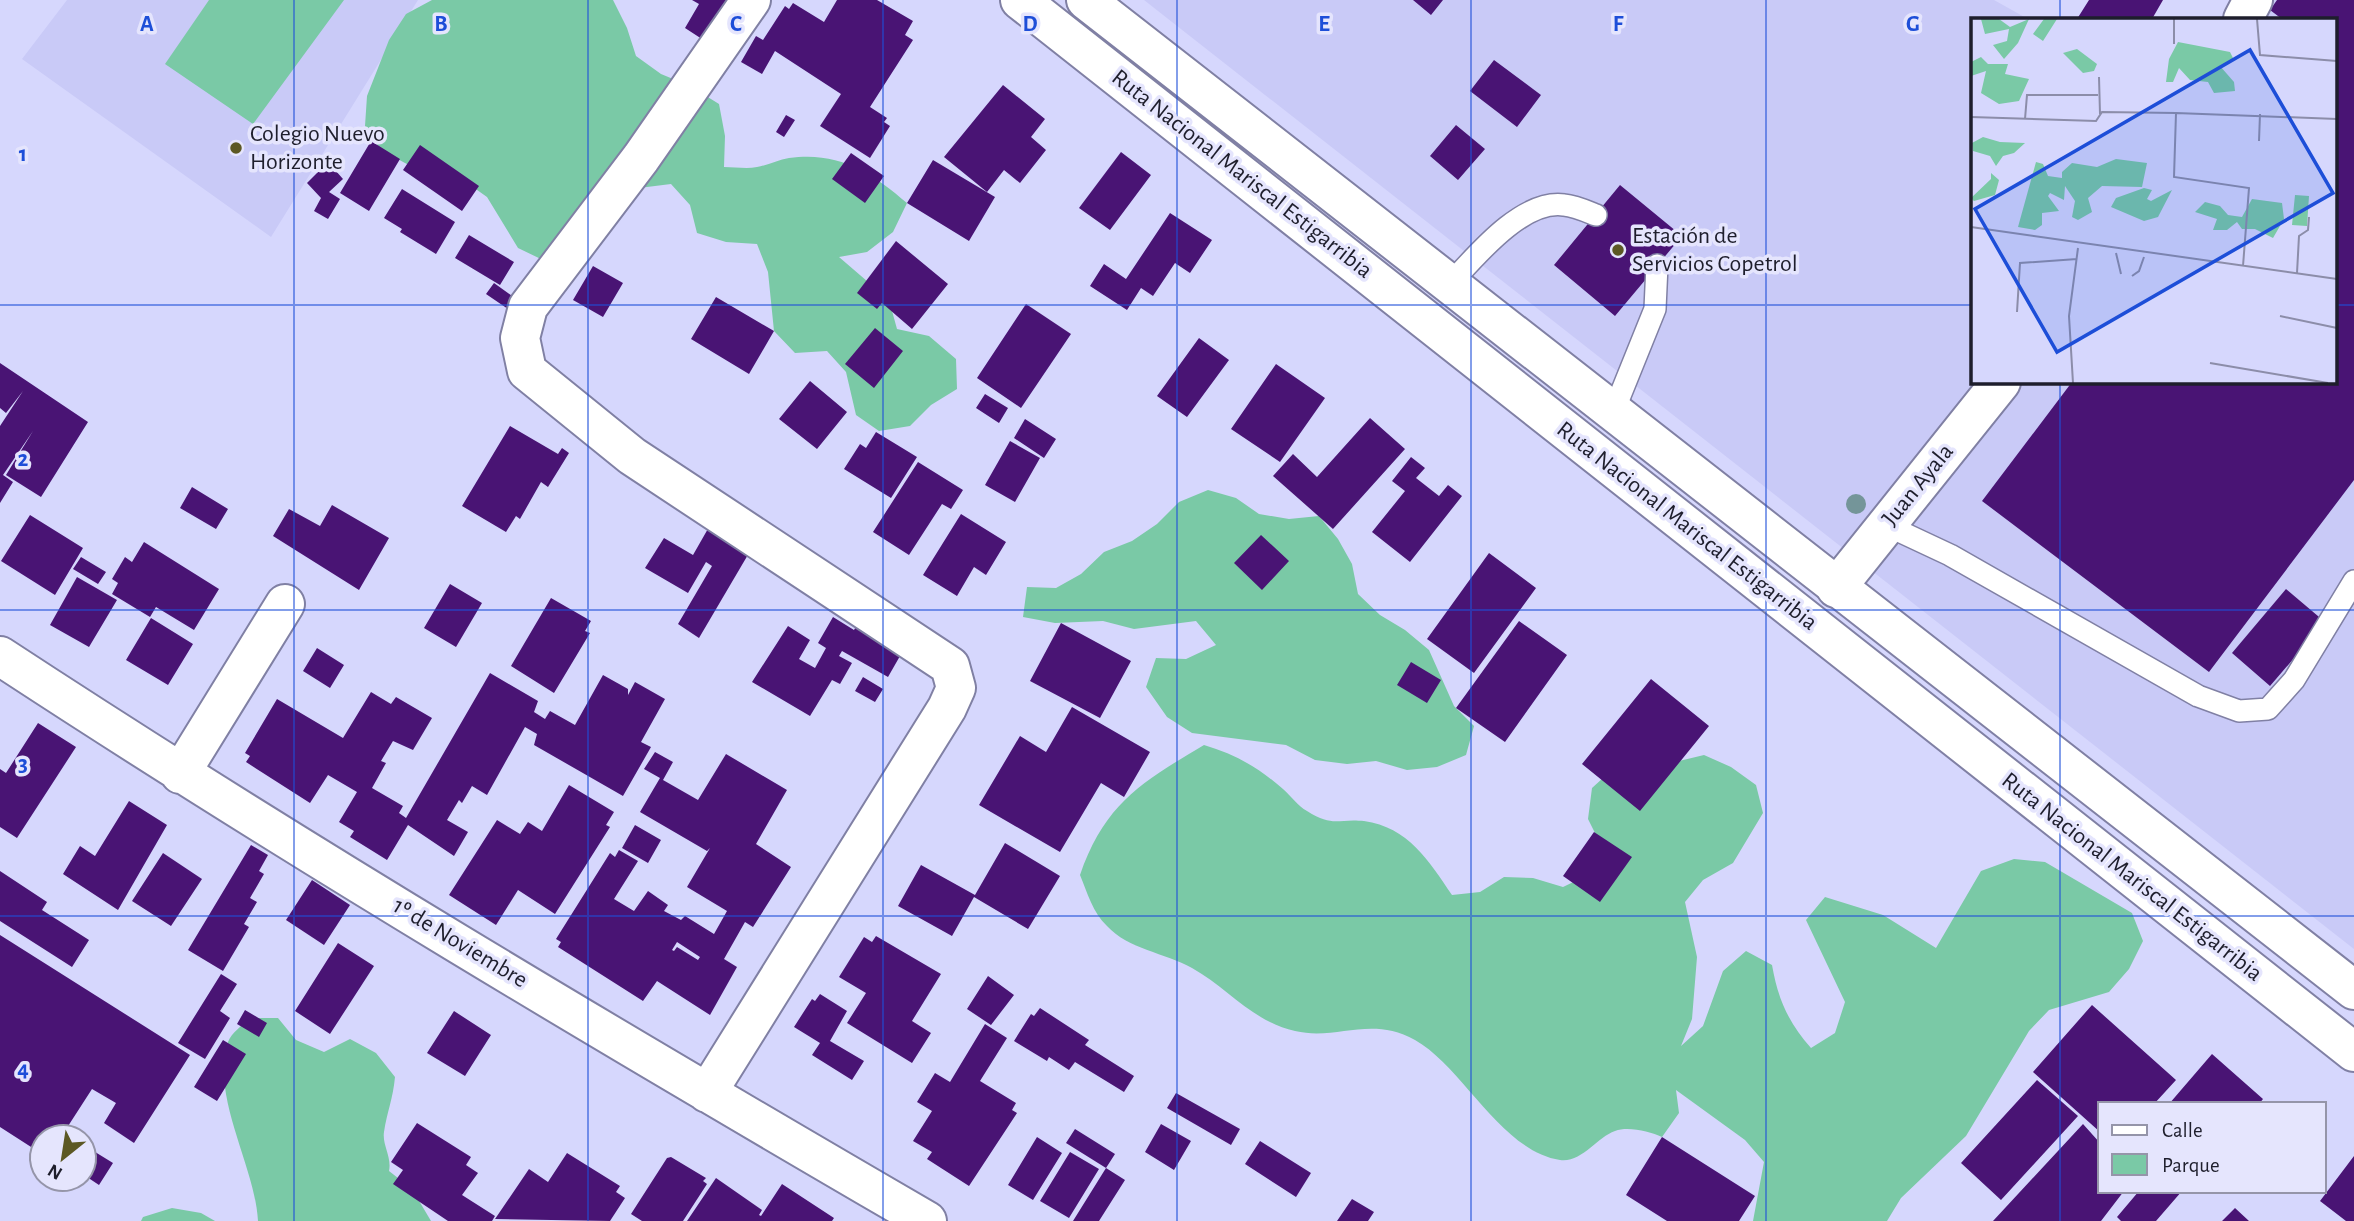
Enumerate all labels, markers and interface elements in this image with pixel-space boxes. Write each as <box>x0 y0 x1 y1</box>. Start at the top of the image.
text: A <box>140 13 154 36</box>
text: B <box>434 13 448 36</box>
text: C <box>730 13 742 36</box>
text: D <box>1022 13 1038 36</box>
text: E <box>1318 13 1330 36</box>
text: F <box>1613 13 1624 36</box>
text: G <box>1906 13 1920 36</box>
inset map <box>1971 18 2336 383</box>
street label: Ruta Nacional Mariscal Estigarribia <box>1107 65 1377 283</box>
place label: Colegio Nuevo Horizonte <box>250 122 385 174</box>
marker: Colegio Nuevo Horizonte <box>228 140 244 156</box>
text: 1 <box>19 143 27 166</box>
place label: Estación de Servicios Copetrol <box>1632 224 1798 276</box>
marker: Estación de Servicios Copetrol <box>1610 242 1626 258</box>
street label: Ruta Nacional Mariscal Estigarribia <box>1552 417 1822 635</box>
street label: Juan Ayala <box>1878 439 1958 531</box>
text: 2 <box>18 448 29 471</box>
text: 3 <box>18 753 28 776</box>
street label: Ruta Nacional Mariscal Estigarribia <box>1997 768 2267 986</box>
street label: 1º de Noviembre <box>389 893 531 993</box>
text: 4 <box>17 1058 29 1081</box>
legend <box>2098 1102 2326 1193</box>
text: Calle <box>2162 1120 2203 1141</box>
north arrow <box>28 1123 98 1193</box>
text: Parque <box>2162 1155 2220 1176</box>
text: N <box>45 1160 66 1183</box>

